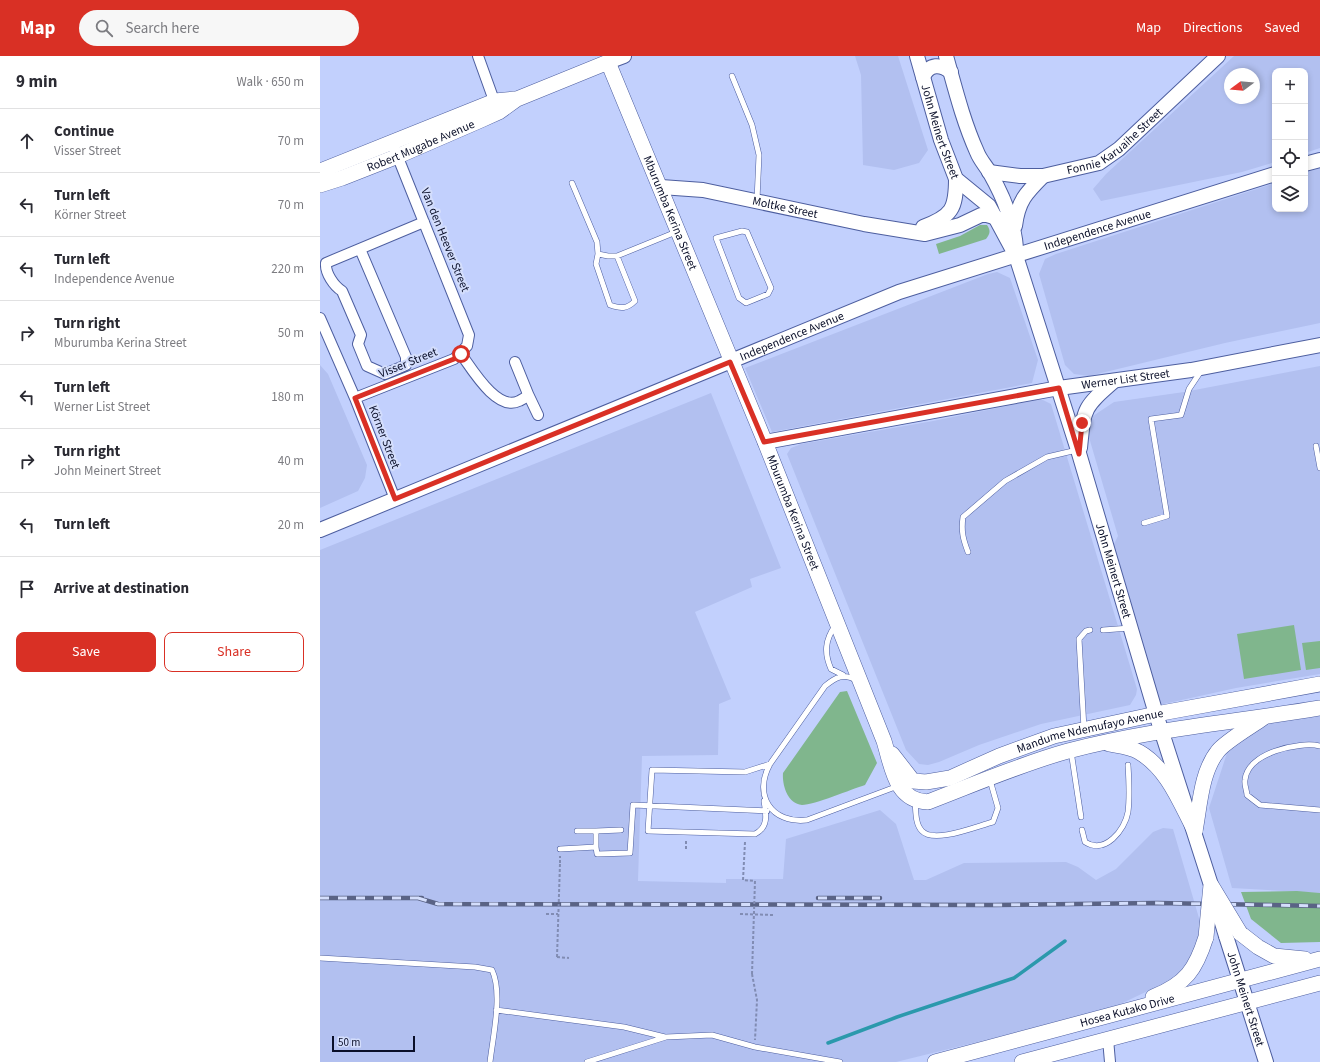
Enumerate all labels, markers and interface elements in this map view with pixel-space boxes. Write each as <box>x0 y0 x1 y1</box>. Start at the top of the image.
search box <box>79 10 359 46</box>
text: Map <box>20 15 55 42</box>
icon: search <box>93 17 115 39</box>
text: Search here <box>125 18 199 39</box>
text: Map <box>1136 18 1161 38</box>
text: Directions <box>1183 18 1242 38</box>
text: Saved <box>1264 18 1300 38</box>
north arrow <box>1224 68 1260 104</box>
map controls <box>1272 68 1308 212</box>
button: + <box>1272 68 1308 104</box>
text: 9 min <box>16 70 57 94</box>
text: Walk · 650 m <box>236 73 304 91</box>
street label: John Meinert Street <box>917 82 964 181</box>
street label: Fonnie Karuaihe Street <box>1065 104 1166 179</box>
button: − <box>1272 104 1308 140</box>
street label: Robert Mugabe Avenue <box>364 115 477 176</box>
text: Continue <box>54 121 114 142</box>
icon: ahead <box>16 130 38 152</box>
text: 70 m <box>278 132 304 150</box>
button: locate <box>1272 140 1308 176</box>
text: Visser Street <box>54 142 121 160</box>
street label: Mburumba Kerina Street <box>639 153 702 273</box>
button: layers <box>1272 176 1308 212</box>
text: Turn left <box>54 185 110 206</box>
street label: Van den Heever Street <box>416 186 474 294</box>
street label: Moltke Street <box>751 192 819 223</box>
icon: left <box>16 194 38 216</box>
text: 70 m <box>278 196 304 214</box>
street label: Independence Avenue <box>1042 205 1153 255</box>
text: Körner Street <box>54 206 126 224</box>
text: Turn left <box>54 249 110 270</box>
icon: left <box>16 258 38 280</box>
text: 220 m <box>271 260 304 278</box>
text: Independence Avenue <box>54 270 175 288</box>
street label: Independence Avenue <box>737 307 846 365</box>
text: Turn right <box>54 313 120 334</box>
icon: right <box>16 322 38 344</box>
text: 50 m <box>278 324 304 342</box>
text: Mburumba Kerina Street <box>54 334 187 352</box>
street label: Visser Street <box>376 344 440 382</box>
route start <box>452 345 470 363</box>
street label: Werner List Street <box>1080 365 1171 393</box>
text: Turn left <box>54 377 110 398</box>
icon: left <box>16 386 38 408</box>
text: 180 m <box>271 388 304 406</box>
text: Werner List Street <box>54 398 150 416</box>
street label: Körner Street <box>364 403 404 471</box>
route end <box>1073 414 1091 432</box>
text: Turn right <box>54 441 120 462</box>
icon: right <box>16 450 38 472</box>
text: 40 m <box>278 452 304 470</box>
street label: Mburumba Kerina Street <box>763 452 824 573</box>
text: John Meinert Street <box>54 462 161 480</box>
icon: left <box>16 514 38 536</box>
text: Turn left <box>54 514 110 535</box>
text: 20 m <box>278 516 304 534</box>
street label: John Meinert Street <box>1091 521 1136 620</box>
icon: arrive <box>16 578 38 600</box>
text: Arrive at destination <box>54 578 189 599</box>
button: Save <box>16 632 156 672</box>
button: Share <box>164 632 304 672</box>
street label: Mandume Ndemufayo Avenue <box>1014 704 1165 757</box>
street label: John Meinert Street <box>1223 949 1269 1049</box>
street label: Hosea Kutako Drive <box>1078 990 1177 1031</box>
scale bar <box>332 1034 415 1053</box>
text: 50 m <box>338 1035 360 1050</box>

